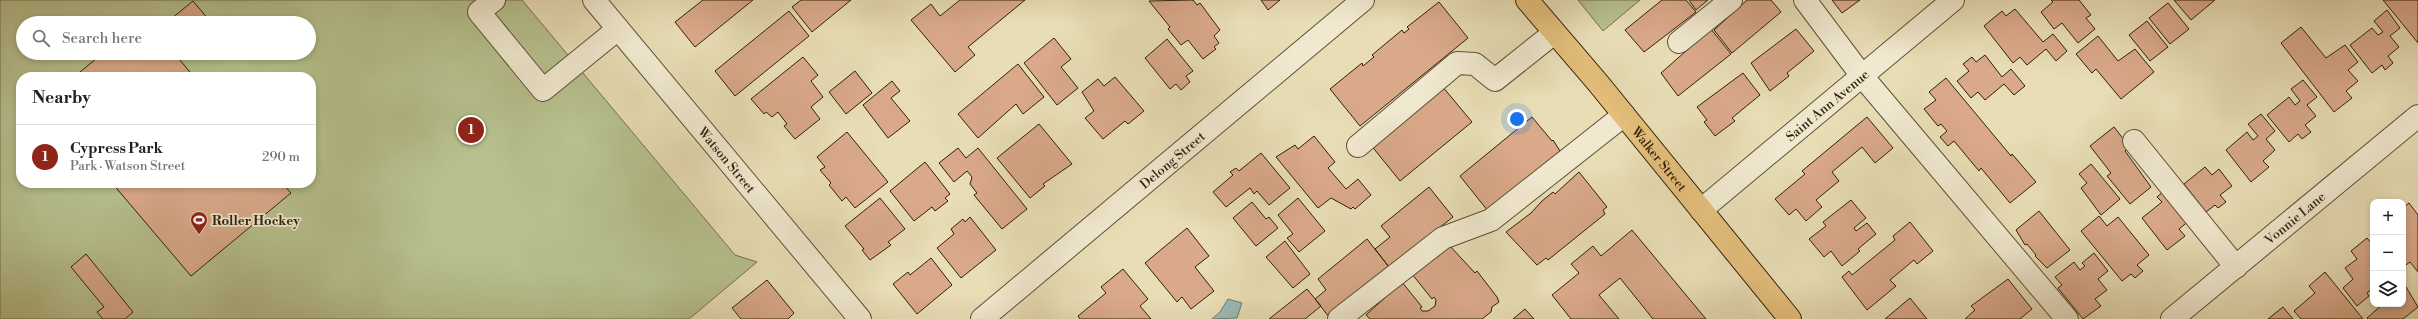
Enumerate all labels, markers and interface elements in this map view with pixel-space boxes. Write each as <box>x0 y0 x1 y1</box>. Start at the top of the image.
search box <box>16 16 316 60</box>
icon: search <box>30 27 52 49</box>
text: Search here <box>62 29 142 48</box>
street label: Saint Ann Avenue <box>1783 66 1873 145</box>
text: Nearby <box>32 87 91 109</box>
your location <box>1507 109 1527 129</box>
pin: 1 <box>458 115 484 145</box>
street label: Watson Street <box>694 123 759 197</box>
street label: Walker Street <box>1627 123 1690 195</box>
street label: Delong Street <box>1137 128 1209 192</box>
text: Cypress Park <box>70 139 163 158</box>
text: 1 <box>42 149 48 165</box>
text: 290 m <box>262 149 300 165</box>
text: Park · Watson Street <box>70 158 185 174</box>
street label: Vonnie Lane <box>2261 189 2329 249</box>
map controls <box>2370 199 2406 307</box>
button: + <box>2370 199 2406 235</box>
sports icon: Roller Hockey <box>189 210 209 235</box>
place label: Roller Hockey <box>212 213 300 229</box>
button: − <box>2370 235 2406 271</box>
button: layers <box>2370 271 2406 307</box>

